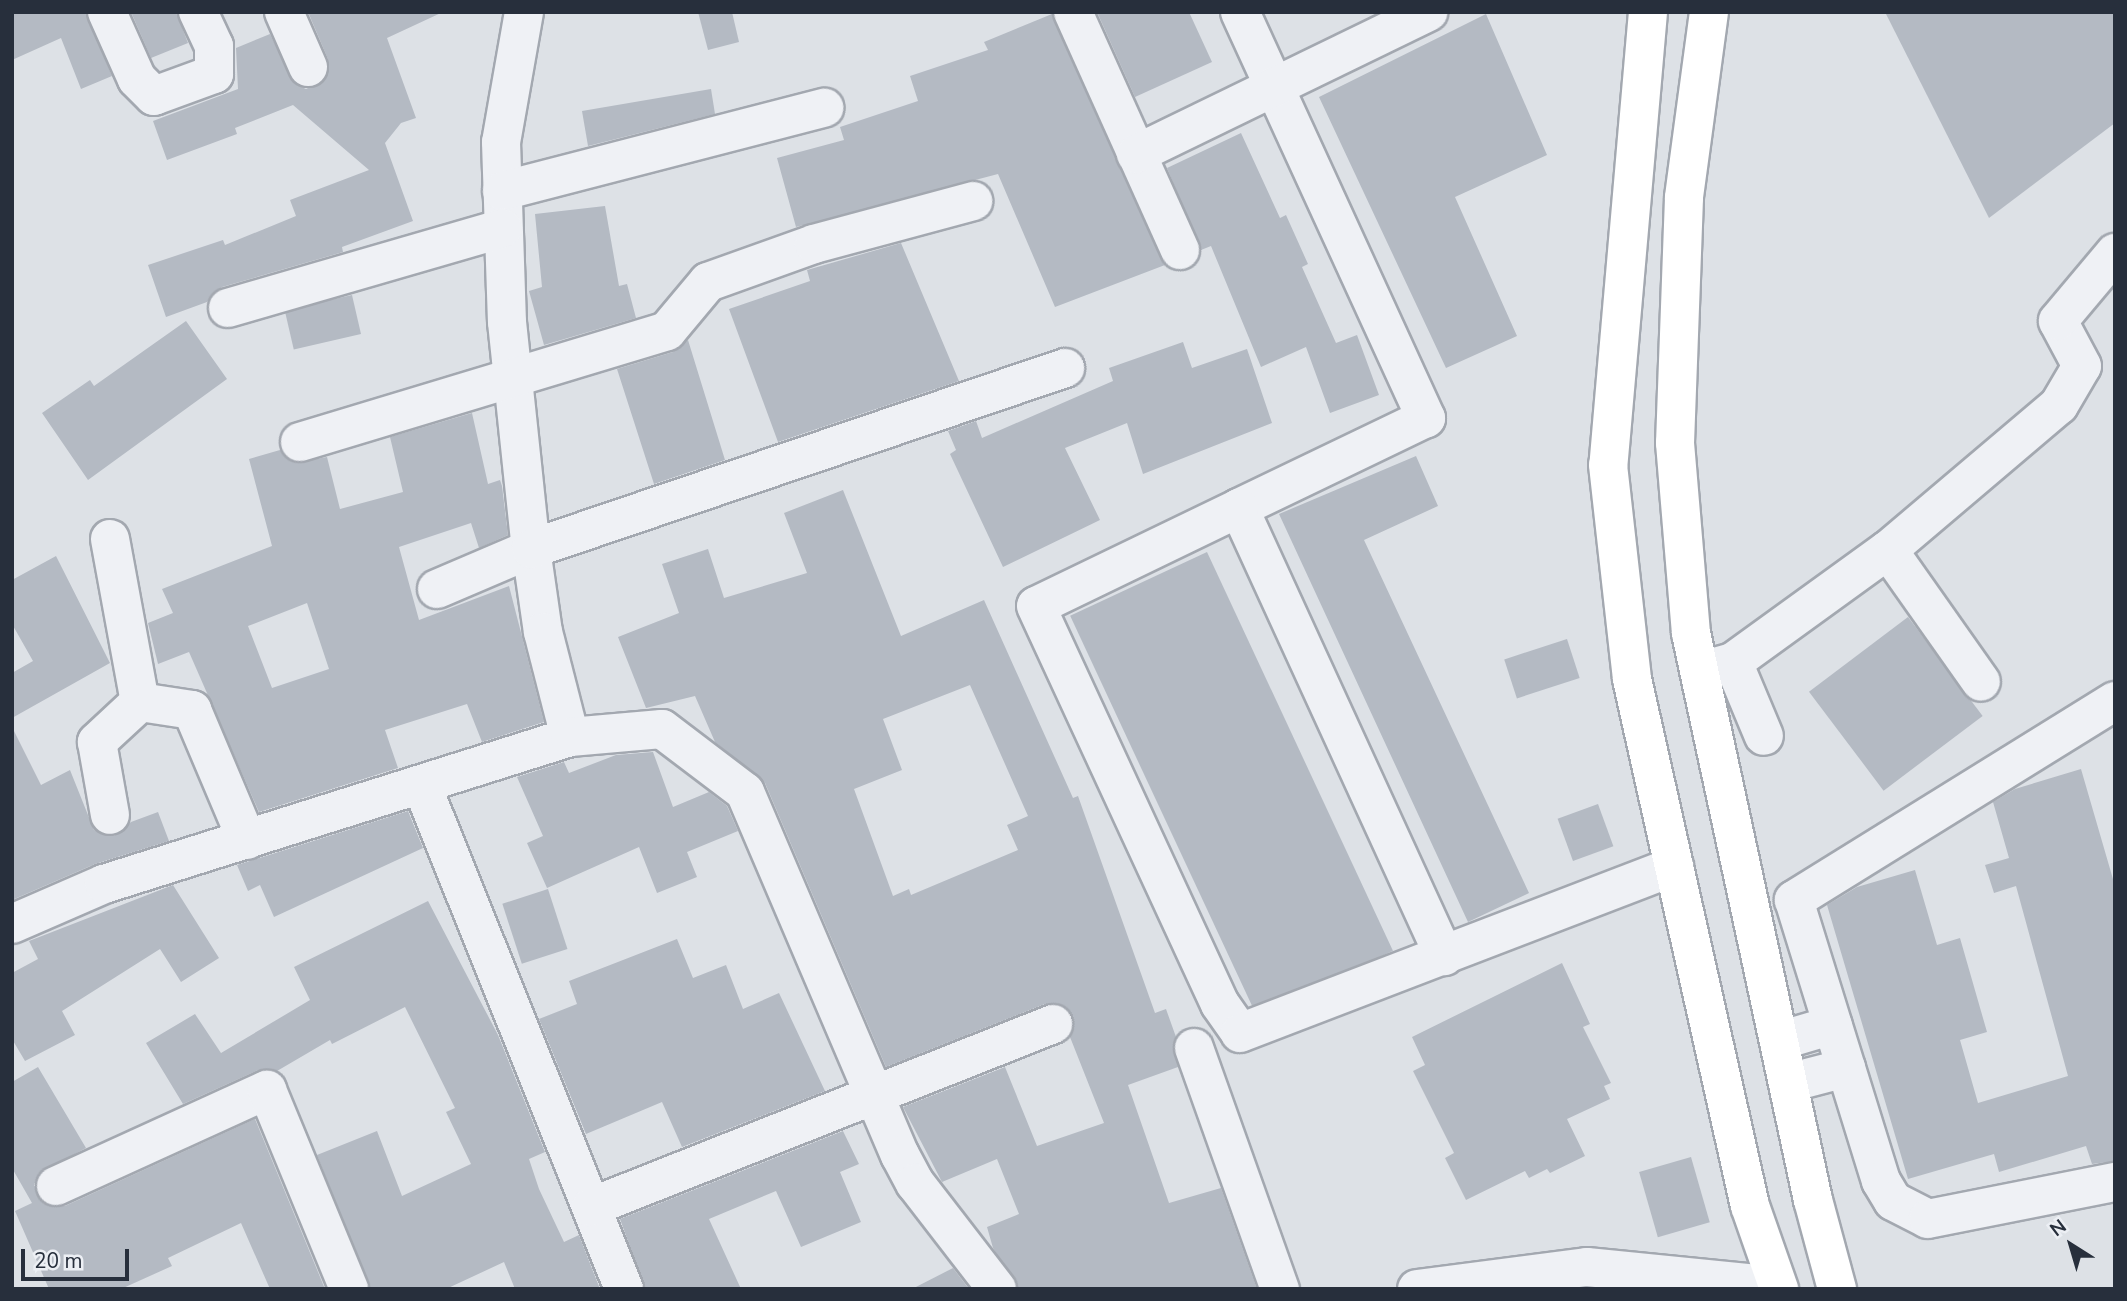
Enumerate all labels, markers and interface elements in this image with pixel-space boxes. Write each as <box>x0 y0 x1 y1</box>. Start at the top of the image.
north arrow <box>2036 1210 2106 1280</box>
text: N <box>2045 1214 2072 1243</box>
scale bar <box>24 1234 133 1278</box>
text: 20 m <box>34 1247 83 1275</box>

